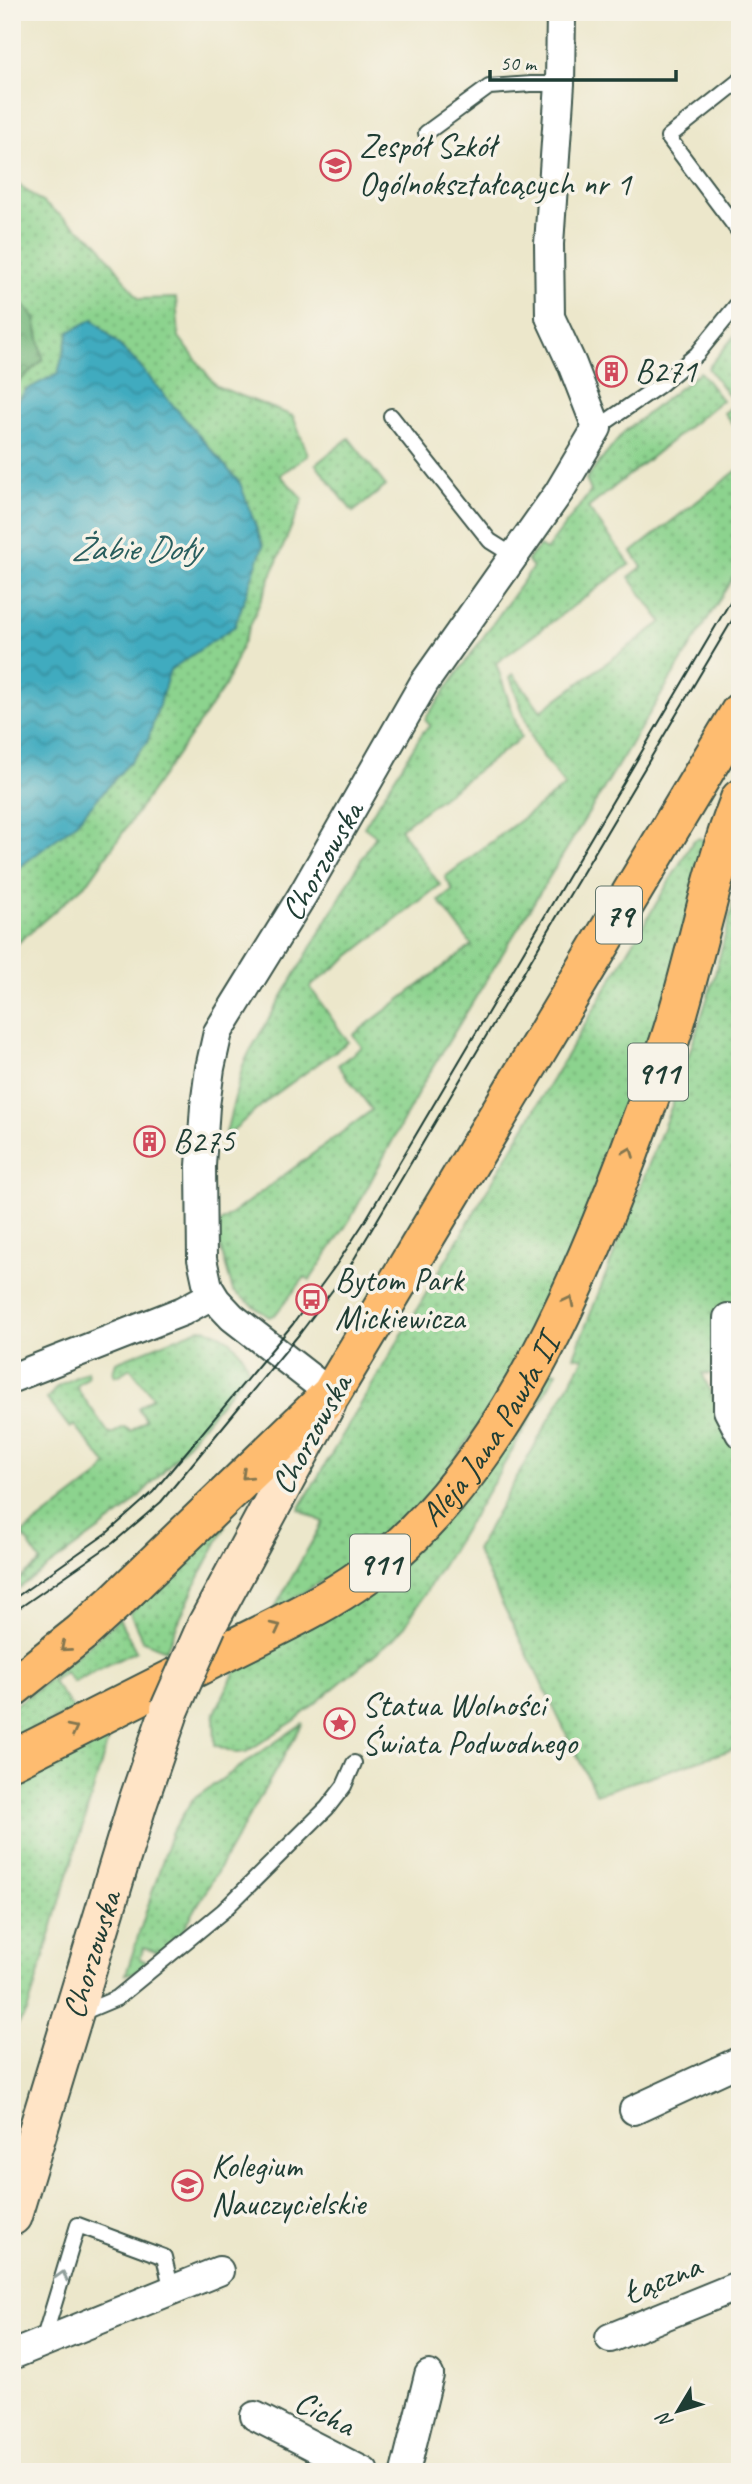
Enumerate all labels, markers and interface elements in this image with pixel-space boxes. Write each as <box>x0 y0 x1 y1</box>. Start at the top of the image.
scale bar <box>490 38 675 82</box>
text: 50 m <box>500 50 538 76</box>
place label: Zespół Szkół Ogólnokształcących nr 1 <box>359 125 633 205</box>
school or university icon: Zespół Szkół Ogólnokształcących nr 1 <box>319 148 353 182</box>
place label: B271 <box>635 350 699 392</box>
building icon: B271 <box>595 354 629 388</box>
water label: Żabie Doły <box>71 526 205 571</box>
street label: Chorzowska <box>271 792 374 928</box>
road number: 79 <box>596 887 642 944</box>
road number: 911 <box>628 1044 688 1100</box>
place label: B275 <box>173 1120 237 1162</box>
building icon: B275 <box>133 1124 167 1158</box>
one-way arrow <box>621 1147 635 1159</box>
place label: Bytom Park Mickiewicza <box>335 1259 466 1339</box>
bus stop icon: Bytom Park Mickiewicza <box>295 1282 329 1316</box>
one-way arrow <box>560 1295 574 1308</box>
street label: Aleja Jana Pawła II <box>411 1321 572 1535</box>
street label: Chorzowska <box>261 1365 362 1501</box>
one-way arrow <box>241 1467 254 1480</box>
road number: 911 <box>350 1534 410 1592</box>
one-way arrow <box>269 1621 281 1635</box>
one-way arrow <box>60 1639 73 1651</box>
place label: Statua Wolności Świata Podwodnego <box>362 1684 579 1764</box>
place icon: Statua Wolności Świata Podwodnego <box>322 1707 356 1741</box>
one-way arrow <box>66 1724 78 1738</box>
street label: Chorzowska <box>52 1884 131 2023</box>
place label: Kolegium Nauczycielskie <box>211 2145 367 2225</box>
school or university icon: Kolegium Nauczycielskie <box>171 2168 205 2202</box>
street label: Łączna <box>617 2244 709 2313</box>
one-way arrow <box>54 2270 69 2282</box>
north arrow <box>644 2376 714 2446</box>
street label: Cicha <box>288 2380 364 2447</box>
text: N <box>650 2406 678 2433</box>

